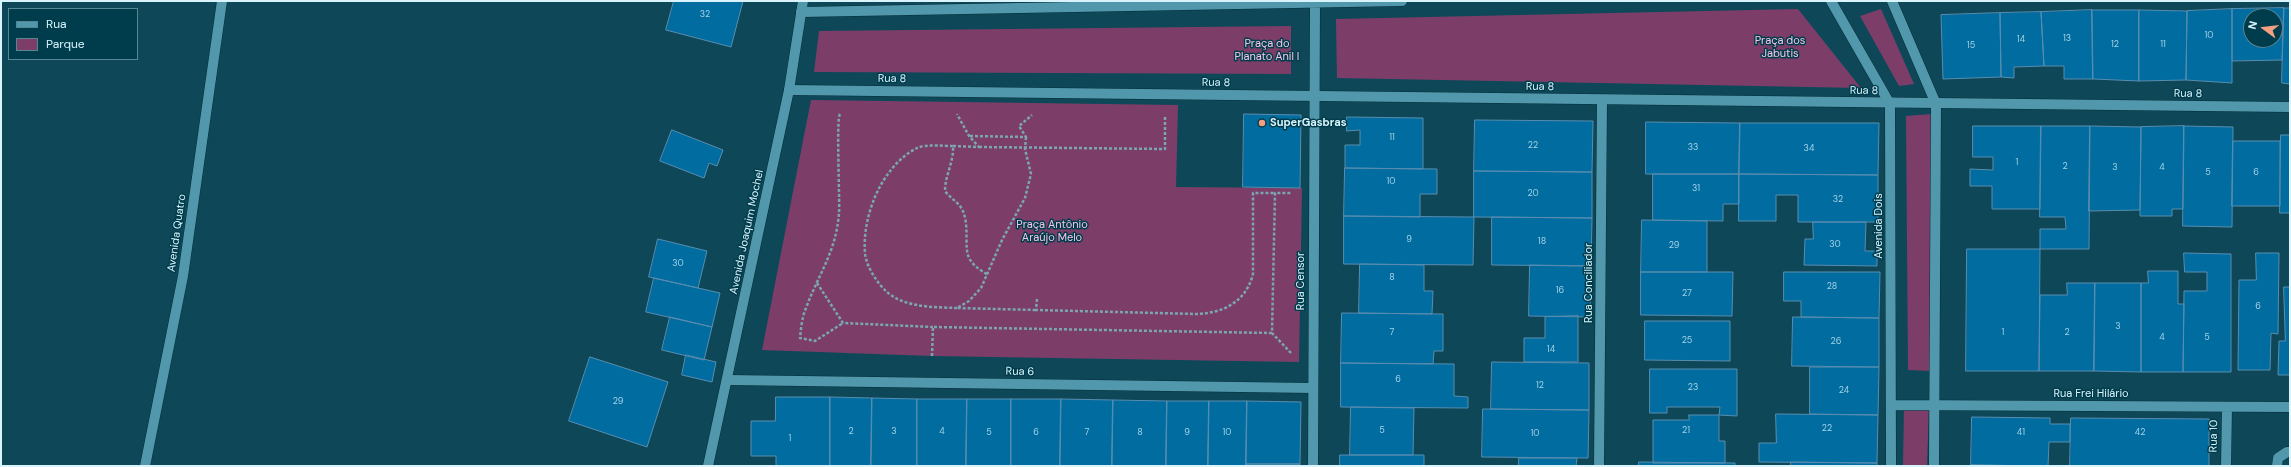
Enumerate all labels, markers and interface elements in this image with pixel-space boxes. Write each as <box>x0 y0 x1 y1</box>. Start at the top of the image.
legend <box>8 8 138 60</box>
north arrow <box>2243 8 2283 48</box>
house number: 32 <box>700 10 710 20</box>
text: Rua <box>46 16 67 32</box>
text: N <box>2245 19 2260 31</box>
house number: 10 <box>2205 31 2213 41</box>
park label: Praça dos Jabutis <box>1755 34 1805 60</box>
house number: 13 <box>2063 34 2071 44</box>
house number: 14 <box>2017 35 2025 45</box>
text: Parque <box>46 36 85 52</box>
park label: Praça do Planato Anil I <box>1235 37 1299 63</box>
house number: 12 <box>2111 40 2119 50</box>
house number: 11 <box>2160 40 2166 50</box>
house number: 15 <box>1967 41 1975 51</box>
street label: Rua 8 <box>878 72 906 86</box>
street label: Rua 8 <box>1202 76 1230 90</box>
street label: Rua 8 <box>1526 80 1554 94</box>
street label: Rua 8 <box>1850 84 1878 98</box>
street label: Rua 8 <box>2174 87 2202 101</box>
place label: SuperGasbras <box>1270 116 1347 130</box>
marker: SuperGasbras <box>1257 118 1267 128</box>
house number: 11 <box>1389 133 1395 143</box>
house number: 22 <box>1528 141 1538 151</box>
house number: 33 <box>1688 143 1698 153</box>
house number: 34 <box>1804 144 1814 154</box>
house number: 1 <box>2016 158 2018 168</box>
house number: 2 <box>2062 162 2068 172</box>
house number: 3 <box>2112 163 2118 173</box>
house number: 4 <box>2159 163 2165 173</box>
house number: 5 <box>2205 168 2211 178</box>
house number: 6 <box>2253 168 2259 178</box>
street label: Avenida Joaquim Mochel <box>727 169 767 295</box>
house number: 10 <box>1387 177 1395 187</box>
house number: 31 <box>1692 184 1700 194</box>
house number: 20 <box>1527 189 1539 199</box>
street label: Avenida Quatro <box>165 193 189 273</box>
street label: Avenida Dois <box>1872 193 1886 259</box>
house number: 32 <box>1833 195 1843 205</box>
park label: Praça Antônio Araújo Melo <box>1016 218 1088 244</box>
house number: 9 <box>1406 235 1412 245</box>
house number: 18 <box>1538 237 1546 247</box>
house number: 30 <box>1829 240 1841 250</box>
house number: 29 <box>1669 241 1679 251</box>
street label: Rua Conciliador <box>1582 243 1596 323</box>
street label: Rua Censor <box>1294 252 1308 310</box>
house number: 30 <box>672 259 684 269</box>
house number: 8 <box>1389 273 1395 283</box>
house number: 28 <box>1827 282 1837 292</box>
house number: 16 <box>1556 286 1564 296</box>
house number: 27 <box>1682 289 1692 299</box>
house number: 6 <box>2255 302 2261 312</box>
house number: 3 <box>2115 322 2121 332</box>
house number: 7 <box>1390 328 1394 338</box>
house number: 1 <box>2002 328 2004 338</box>
house number: 2 <box>2064 328 2070 338</box>
house number: 4 <box>2159 333 2165 343</box>
house number: 5 <box>2204 333 2210 343</box>
house number: 25 <box>1682 336 1692 346</box>
house number: 26 <box>1831 337 1841 347</box>
house number: 14 <box>1547 345 1555 355</box>
street label: Rua 6 <box>1006 365 1034 379</box>
house number: 6 <box>1395 375 1401 385</box>
house number: 12 <box>1536 381 1544 391</box>
house number: 23 <box>1688 383 1698 393</box>
house number: 24 <box>1839 386 1849 396</box>
street label: Rua Frei Hilário <box>2053 387 2129 401</box>
house number: 29 <box>613 397 623 407</box>
street label: Rua 10 <box>2207 420 2221 452</box>
house number: 22 <box>1822 424 1832 434</box>
house number: 5 <box>1379 426 1385 436</box>
house number: 21 <box>1682 426 1690 436</box>
house number: 2 <box>848 427 854 437</box>
house number: 3 <box>891 427 897 437</box>
house number: 4 <box>939 427 945 437</box>
house number: 5 <box>986 428 992 438</box>
house number: 6 <box>1033 428 1039 438</box>
house number: 7 <box>1085 428 1089 438</box>
house number: 8 <box>1137 428 1143 438</box>
house number: 9 <box>1184 428 1190 438</box>
house number: 10 <box>1223 428 1231 438</box>
house number: 41 <box>2017 428 2025 438</box>
house number: 42 <box>2135 428 2145 438</box>
house number: 10 <box>1531 429 1539 439</box>
house number: 1 <box>789 434 791 444</box>

